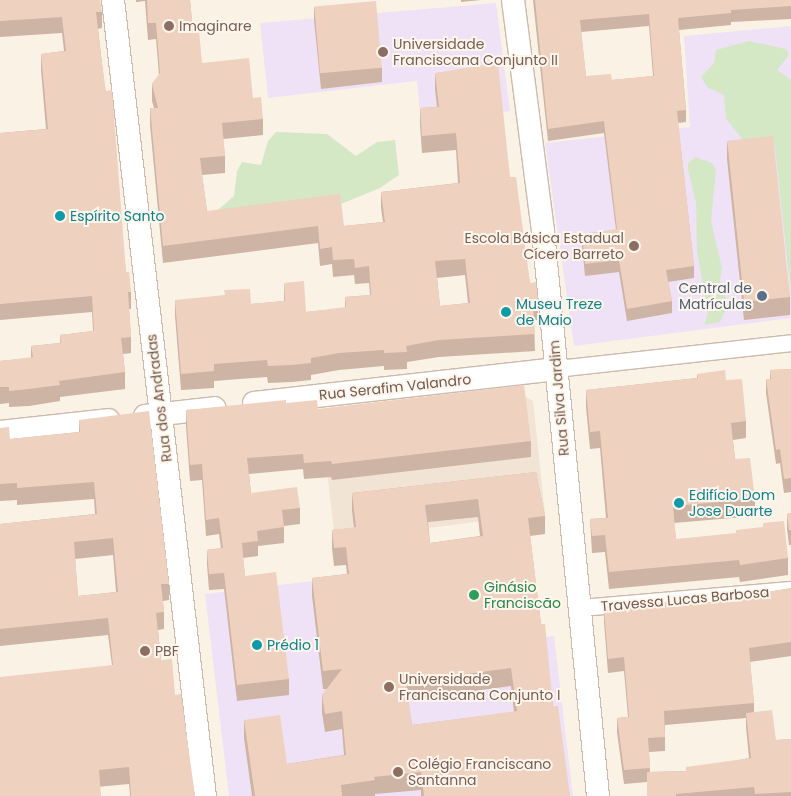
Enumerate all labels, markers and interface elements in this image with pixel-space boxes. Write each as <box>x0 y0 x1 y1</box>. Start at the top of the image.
place label: Imaginare <box>179 18 252 34</box>
marker: Imaginare <box>163 20 175 32</box>
place label: Universidade Franciscana Conjunto II <box>393 36 558 68</box>
marker: Universidade Franciscana Conjunto II <box>377 46 389 58</box>
place label: Espírito Santo <box>70 208 165 224</box>
marker: Espírito Santo <box>54 210 66 222</box>
place label: Escola Básica Estadual Cícero Barreto <box>465 230 624 262</box>
marker: Escola Básica Estadual Cícero Barreto <box>628 240 640 252</box>
place label: Central de Matrículas <box>678 280 752 312</box>
marker: Central de Matrículas <box>756 290 768 302</box>
place label: Museu Treze de Maio <box>516 296 602 328</box>
marker: Museu Treze de Maio <box>500 306 512 318</box>
street label: Rua dos Andradas <box>143 333 175 463</box>
street label: Rua Silva Jardim <box>546 339 572 457</box>
street label: Rua Serafim Valandro <box>318 371 472 403</box>
place label: Edifício Dom Jose Duarte <box>689 487 775 520</box>
marker: Edifício Dom Jose Duarte <box>673 497 685 509</box>
place label: Ginásio Franciscão <box>484 579 561 612</box>
street label: Travessa Lucas Barbosa <box>600 583 770 615</box>
marker: Ginásio Franciscão <box>468 589 480 601</box>
place label: Prédio 1 <box>267 637 319 653</box>
marker: Prédio 1 <box>251 639 263 651</box>
place label: PBF <box>155 643 179 659</box>
marker: PBF <box>139 645 151 657</box>
place label: Universidade Franciscana Conjunto I <box>399 671 560 704</box>
marker: Universidade Franciscana Conjunto I <box>383 681 395 693</box>
place label: Colégio Franciscano Santanna <box>408 756 551 789</box>
marker: Colégio Franciscano Santanna <box>392 766 404 778</box>

